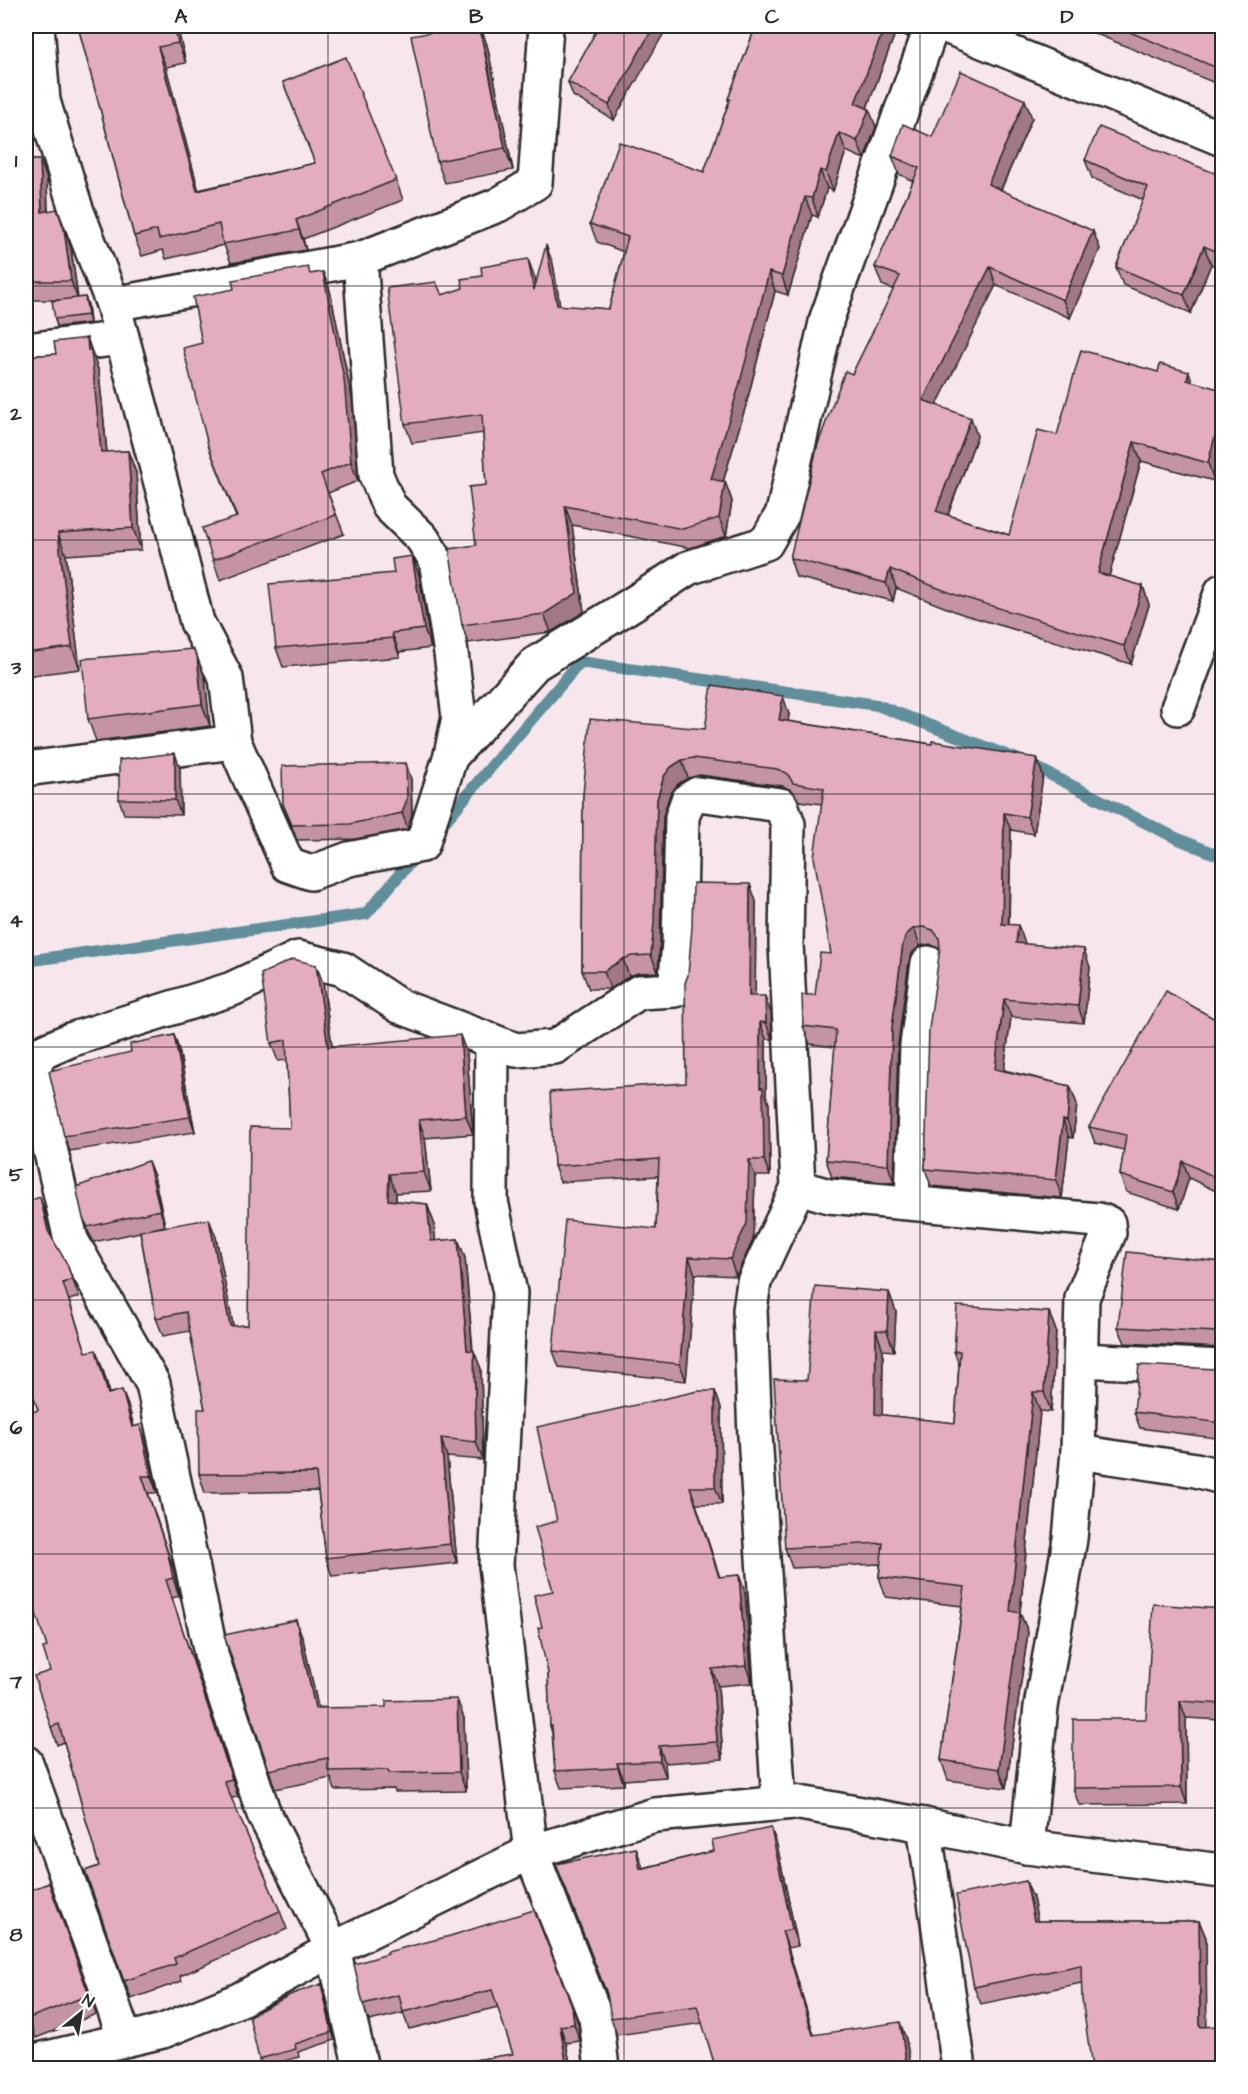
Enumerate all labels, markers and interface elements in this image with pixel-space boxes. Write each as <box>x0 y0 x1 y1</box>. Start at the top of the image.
text: A <box>175 3 188 31</box>
text: B <box>469 3 484 31</box>
text: C <box>765 3 780 31</box>
text: D <box>1061 3 1074 31</box>
text: 1 <box>15 147 18 175</box>
text: 2 <box>9 400 22 428</box>
text: 3 <box>10 654 22 682</box>
text: 4 <box>9 907 23 935</box>
text: 5 <box>9 1161 24 1189</box>
text: 6 <box>10 1414 23 1442</box>
text: 7 <box>9 1668 23 1696</box>
text: 8 <box>10 1921 23 1949</box>
north arrow <box>51 1983 111 2043</box>
text: N <box>78 1989 98 2013</box>

